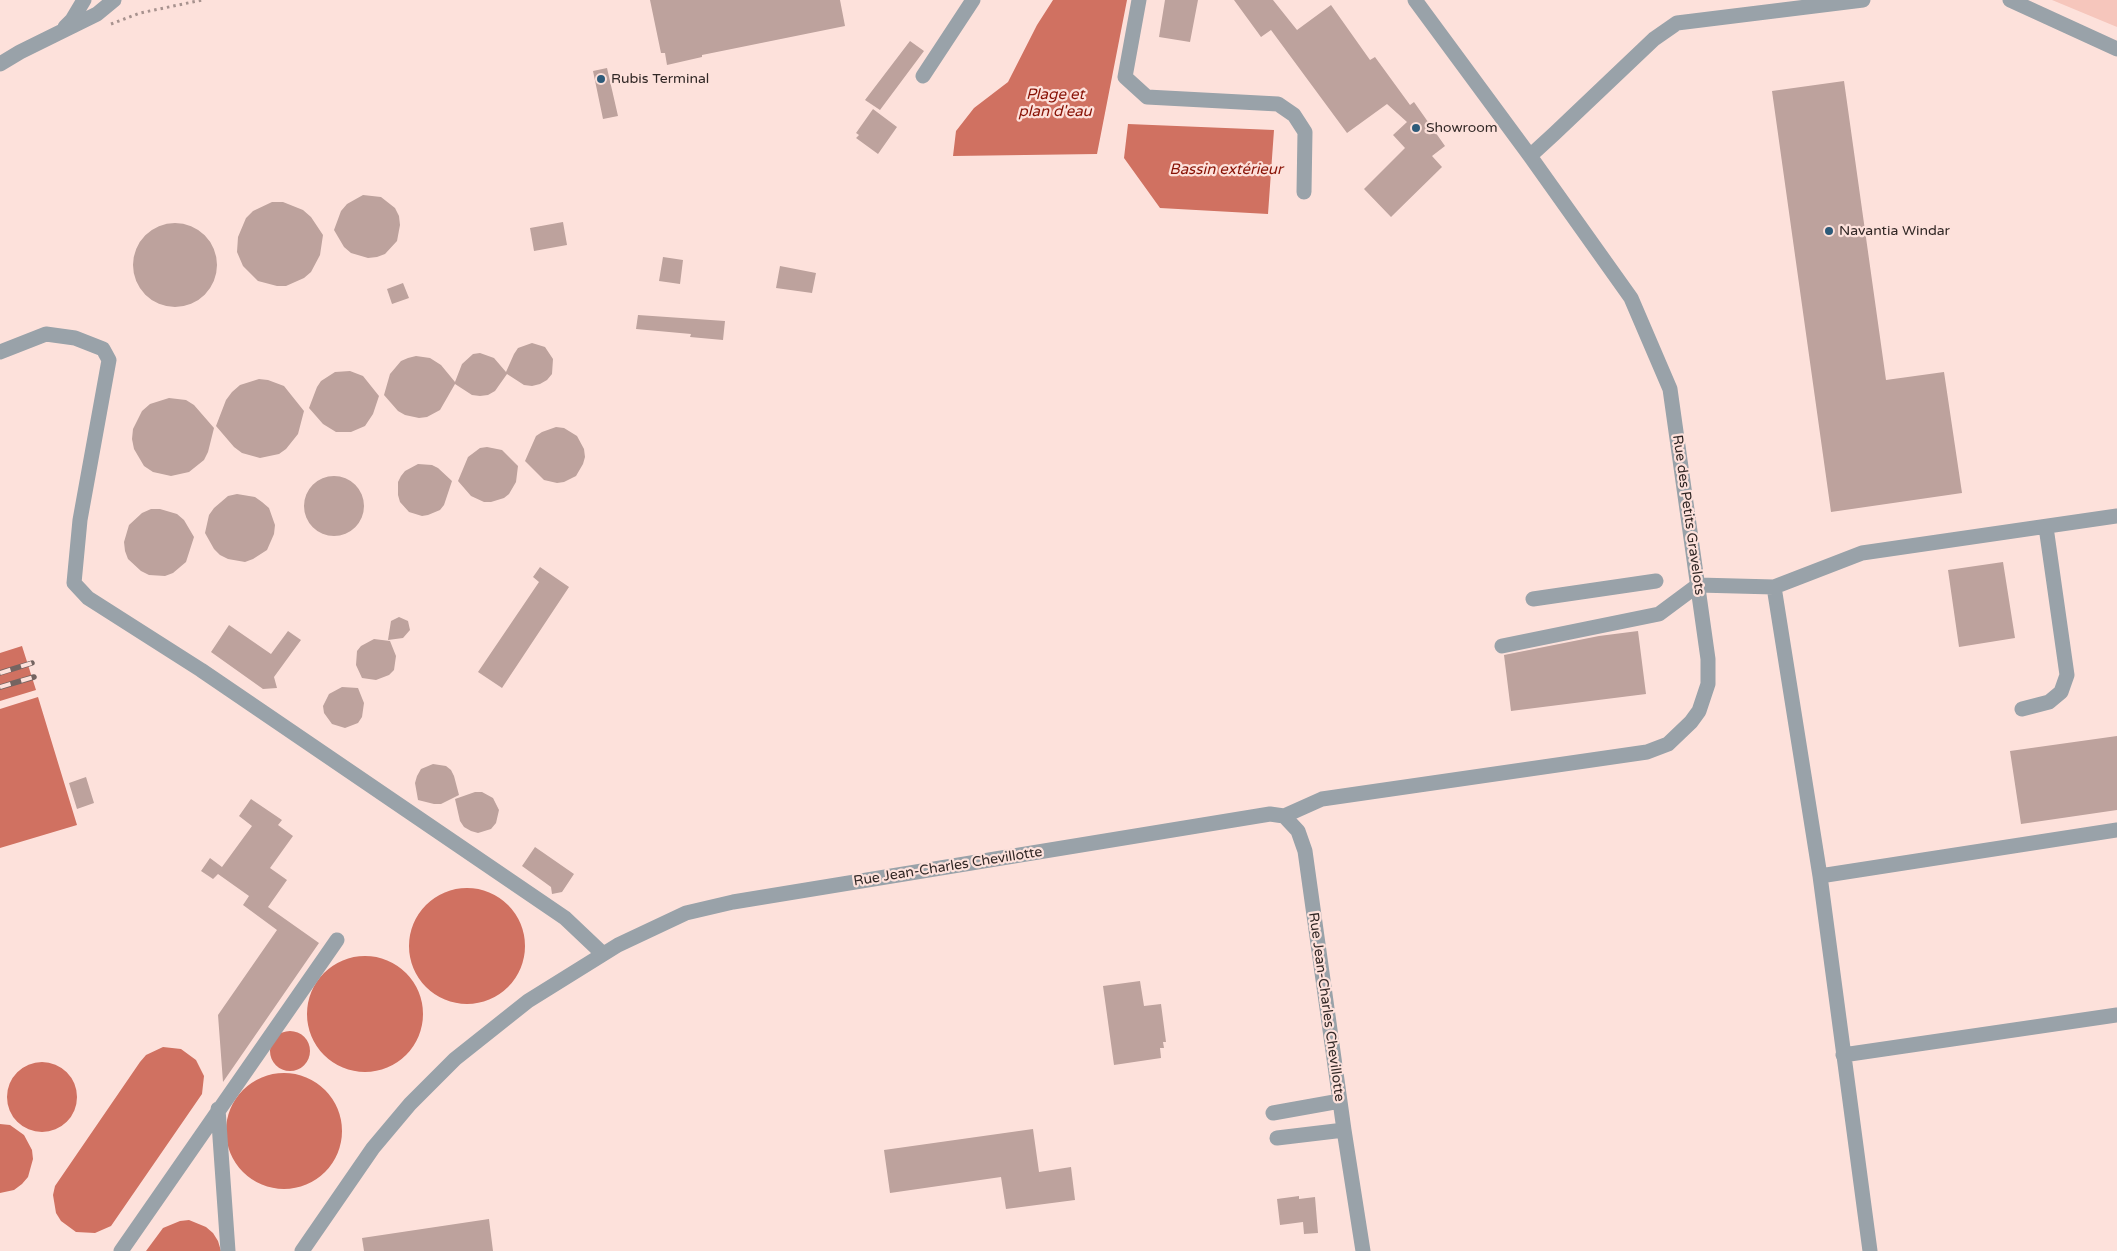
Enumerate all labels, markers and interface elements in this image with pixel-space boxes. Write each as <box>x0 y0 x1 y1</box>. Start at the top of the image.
place label: Rubis Terminal <box>611 71 709 87</box>
marker: Rubis Terminal <box>595 73 607 85</box>
water label: Plage et plan d'eau <box>1018 86 1092 121</box>
place label: Showroom <box>1426 120 1498 136</box>
marker: Showroom <box>1410 122 1422 134</box>
water label: Bassin extérieur <box>1169 161 1283 179</box>
place label: Navantia Windar <box>1839 223 1950 239</box>
marker: Navantia Windar <box>1823 225 1835 237</box>
street label: Rue des Petits Gravelots <box>1668 434 1708 596</box>
street label: Rue Jean-Charles Chevillotte <box>852 844 1044 890</box>
street label: Rue Jean-Charles Chevillotte <box>1304 911 1348 1103</box>

